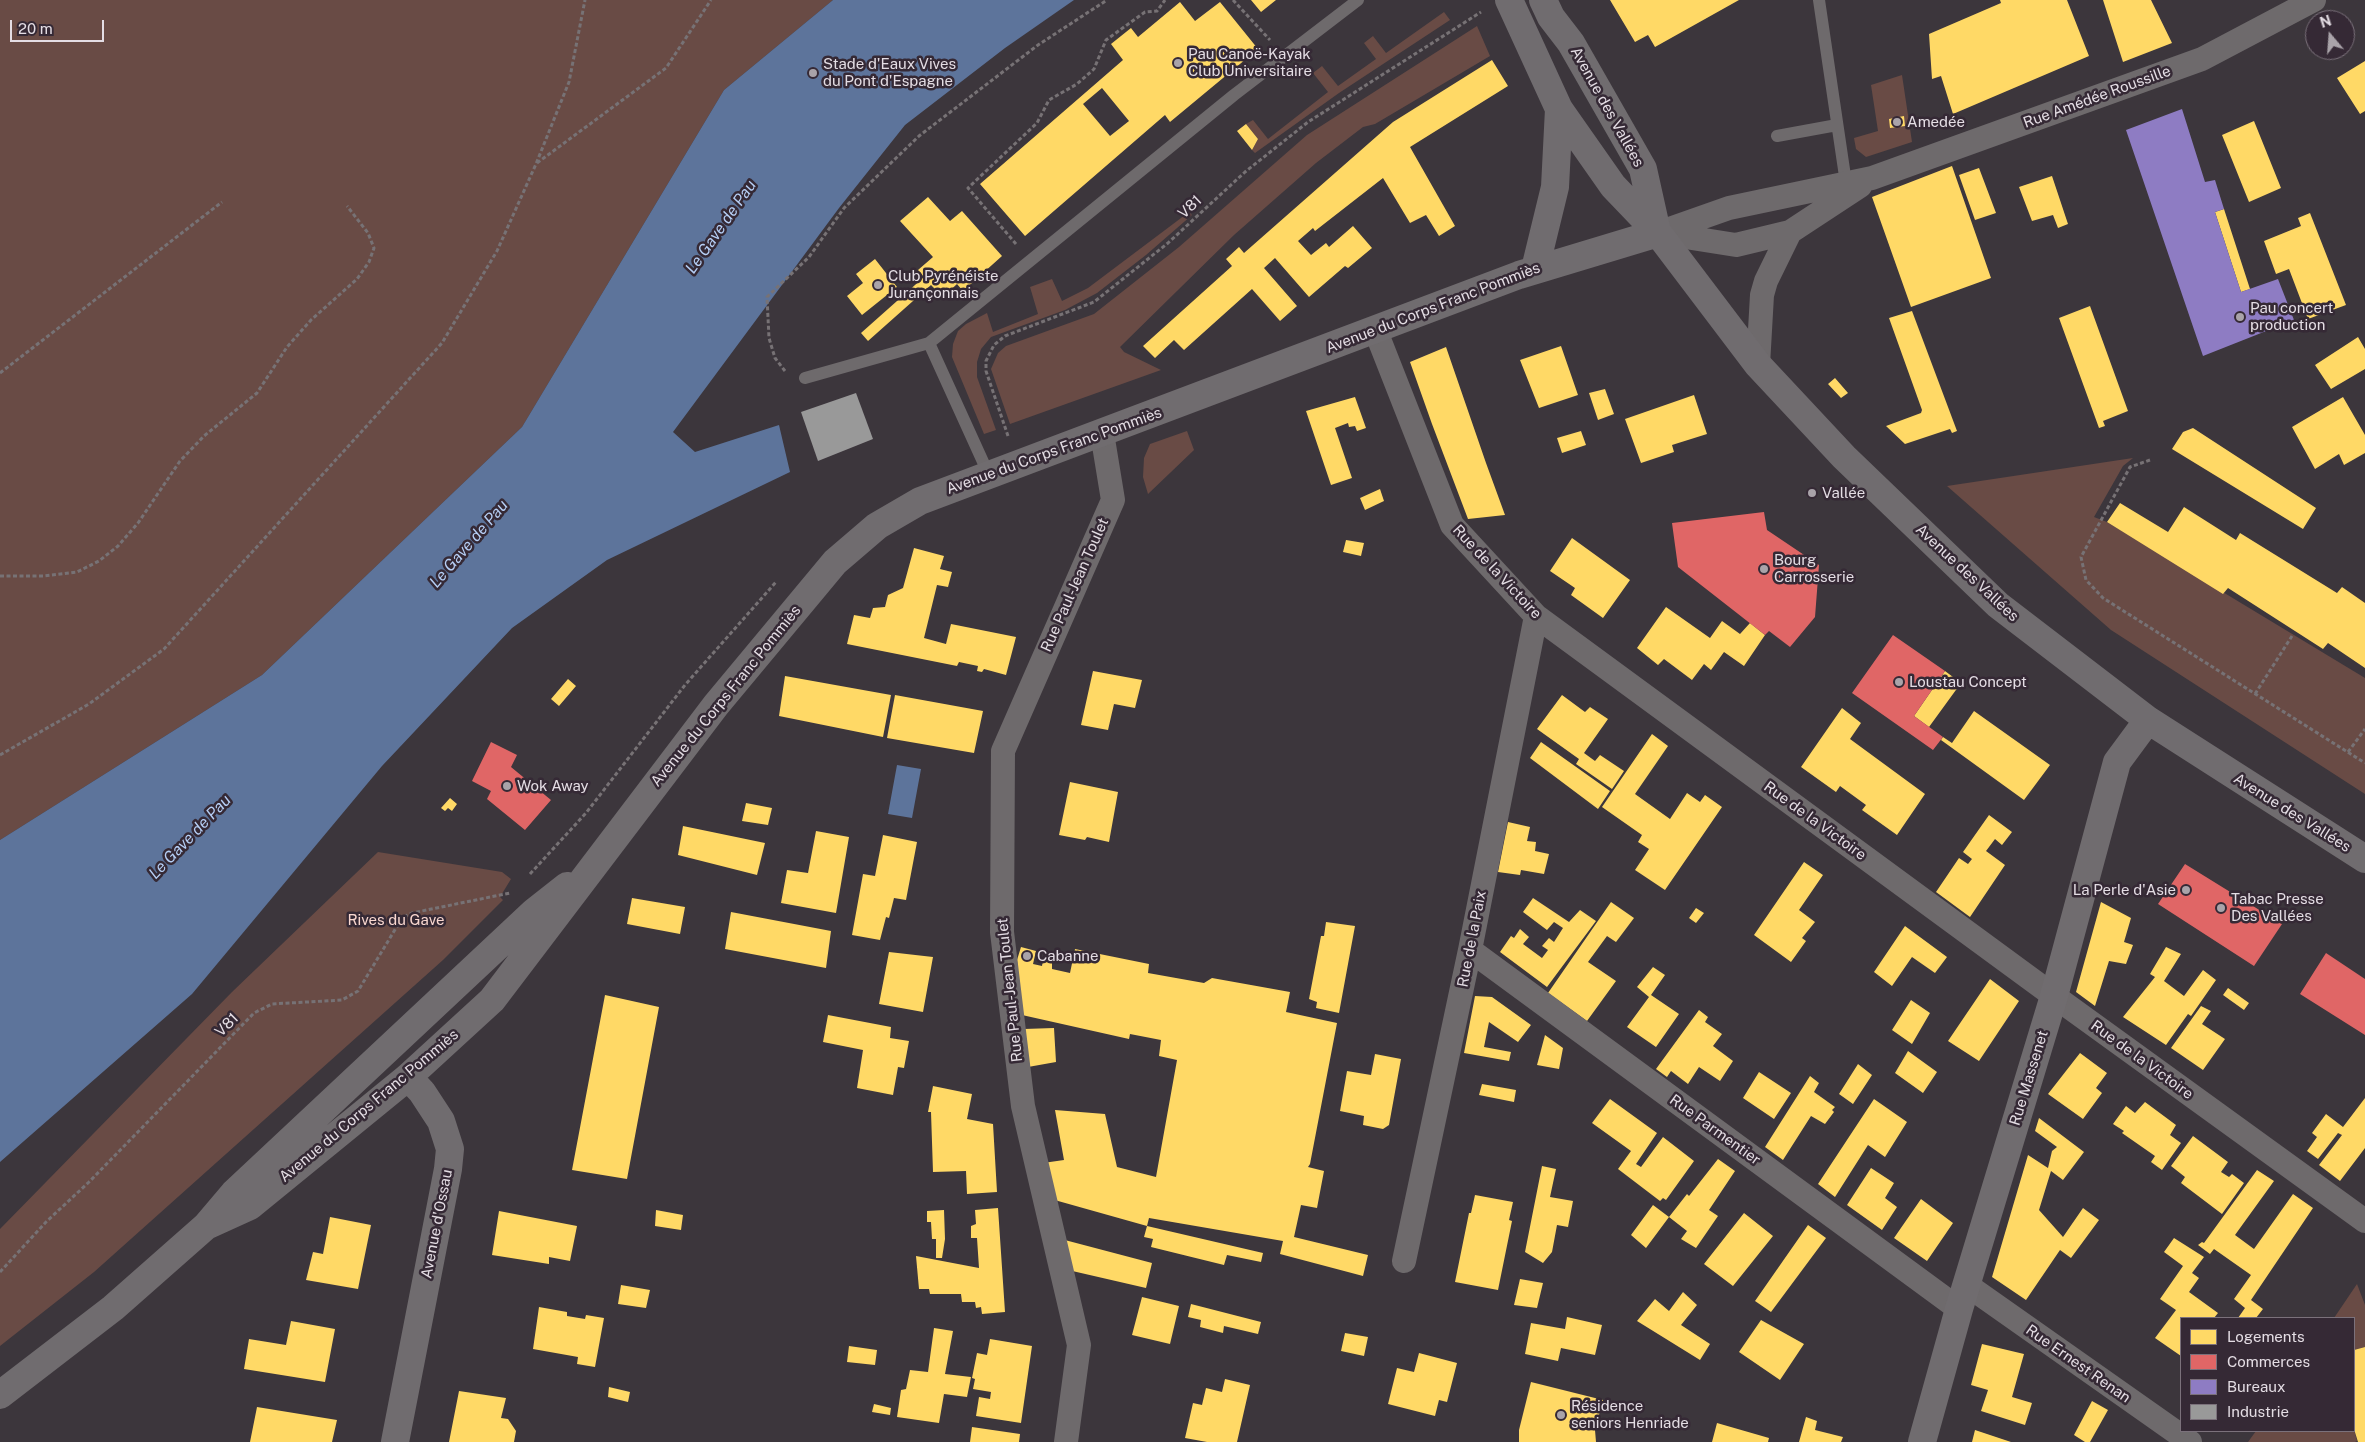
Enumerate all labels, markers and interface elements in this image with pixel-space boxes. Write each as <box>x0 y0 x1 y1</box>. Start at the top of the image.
scale bar <box>12 10 106 42</box>
north arrow <box>2305 10 2355 60</box>
text: N <box>2318 12 2333 31</box>
text: 20 m <box>18 20 53 37</box>
street label: Avenue des Vallées <box>1567 44 1647 170</box>
place label: Pau Canoë-Kayak Club Universitaire <box>1188 45 1312 80</box>
place label: Stade d'Eaux Vives du Pont d'Espagne <box>823 55 956 90</box>
marker: Pau Canoë-Kayak Club Universitaire <box>1172 57 1184 69</box>
street label: Rue Amédée Roussille <box>2021 62 2173 132</box>
marker: Stade d'Eaux Vives du Pont d'Espagne <box>807 67 819 79</box>
place label: Amedée <box>1907 113 1965 131</box>
marker: Amedée <box>1891 116 1903 128</box>
water label: Le Gave de Pau <box>682 176 760 278</box>
street label: V81 <box>1174 192 1206 222</box>
street label: Avenue du Corps Franc Pommiès <box>1323 259 1543 357</box>
place label: Club Pyrénéiste Jurançonnais <box>888 267 999 302</box>
marker: Club Pyrénéiste Jurançonnais <box>872 279 884 291</box>
place label: Pau concert production <box>2250 299 2333 334</box>
marker: Pau concert production <box>2234 311 2246 323</box>
street label: Avenue du Corps Franc Pommiès <box>944 404 1164 498</box>
place label: Vallée <box>1822 484 1865 502</box>
marker: Vallée <box>1806 487 1818 499</box>
water label: Le Gave de Pau <box>426 496 512 592</box>
street label: Rue Paul-Jean Toulet <box>1037 515 1113 655</box>
street label: Rue de la Victoire <box>1449 521 1545 623</box>
street label: Avenue des Vallées <box>1912 521 2022 625</box>
place label: Bourg Carrosserie <box>1774 551 1854 586</box>
marker: Bourg Carrosserie <box>1758 563 1770 575</box>
street label: Avenue du Corps Franc Pommiès <box>647 602 805 790</box>
place label: Loustau Concept <box>1909 673 2027 691</box>
marker: Loustau Concept <box>1893 676 1905 688</box>
street label: Avenue des Vallées <box>2230 770 2354 856</box>
place label: Wok Away <box>517 777 589 795</box>
street label: Rue de la Victoire <box>1760 778 1870 864</box>
marker: Wok Away <box>501 780 513 792</box>
water label: Le Gave de Pau <box>145 791 235 883</box>
place label: La Perle d'Asie <box>2073 881 2176 899</box>
marker: La Perle d'Asie <box>2180 884 2192 896</box>
street label: Rue de la Paix <box>1454 889 1490 989</box>
place label: Tabac Presse Des Vallées <box>2231 890 2324 925</box>
marker: Tabac Presse Des Vallées <box>2215 902 2227 914</box>
park label: Rives du Gave <box>347 911 445 929</box>
street label: Rue Paul-Jean Toulet <box>993 917 1027 1063</box>
place label: Cabanne <box>1037 947 1098 965</box>
marker: Cabanne <box>1021 950 1033 962</box>
street label: V81 <box>211 1009 243 1041</box>
street label: Rue de la Victoire <box>2087 1017 2197 1103</box>
street label: Avenue du Corps Franc Pommiès <box>276 1026 462 1186</box>
street label: Rue Massenet <box>2006 1028 2052 1128</box>
street label: Rue Parmentier <box>1666 1091 1764 1169</box>
street label: Avenue d'Ossau <box>418 1168 456 1280</box>
legend <box>2180 1317 2355 1432</box>
street label: Rue Ernest Renan <box>2022 1321 2134 1407</box>
text: Logements <box>2227 1328 2305 1345</box>
text: Commerces <box>2227 1353 2310 1370</box>
text: Bureaux <box>2227 1378 2285 1395</box>
place label: Résidence seniors Henriade <box>1571 1397 1689 1432</box>
text: Industrie <box>2227 1403 2289 1420</box>
marker: Résidence seniors Henriade <box>1555 1409 1567 1421</box>

